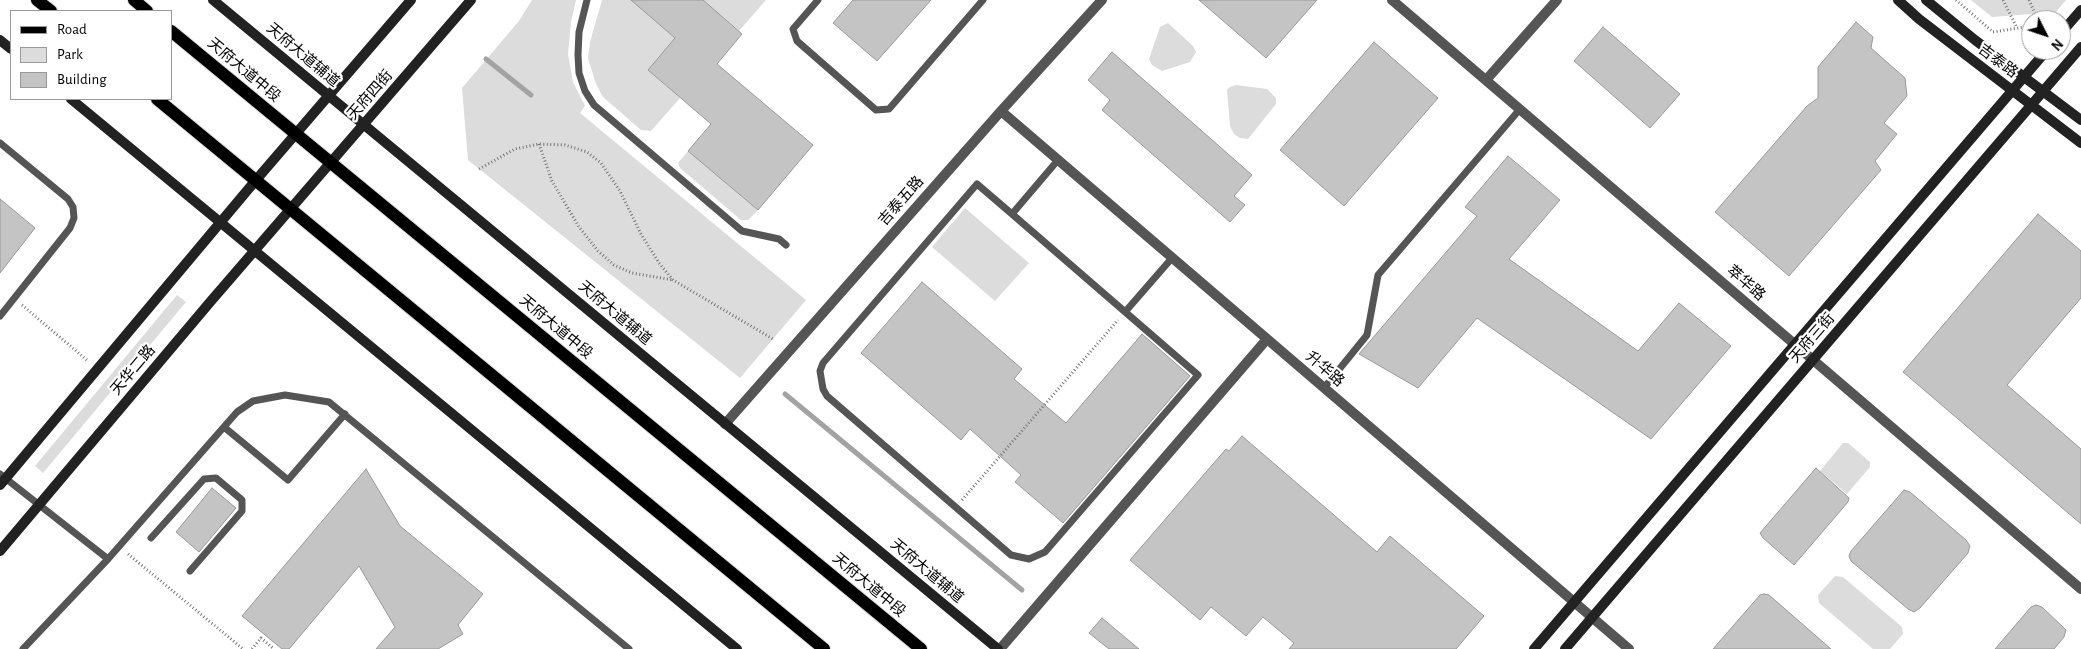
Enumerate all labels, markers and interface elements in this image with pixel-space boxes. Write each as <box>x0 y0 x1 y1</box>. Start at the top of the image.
legend <box>10 10 172 100</box>
north arrow <box>2021 10 2071 60</box>
street label: 天府大道辅道 <box>263 19 343 91</box>
text: Road <box>57 22 87 37</box>
street label: 天府大道中段 <box>204 34 284 106</box>
text: N <box>2048 36 2065 52</box>
street label: 吉泰路 <box>1975 40 2021 82</box>
text: Park <box>57 47 83 62</box>
street label: 天府四街 <box>344 66 396 124</box>
text: Building <box>57 72 107 87</box>
street label: 吉泰五路 <box>875 172 927 230</box>
street label: 萃华路 <box>1723 261 1769 305</box>
street label: 天府大道辅道 <box>575 277 655 349</box>
street label: 天府大道中段 <box>516 291 596 363</box>
street label: 天府三街 <box>1786 309 1838 367</box>
street label: 天华二路 <box>107 341 159 399</box>
street label: 升华路 <box>1302 347 1348 391</box>
street label: 天府大道辅道 <box>887 535 967 607</box>
street label: 天府大道中段 <box>829 549 909 621</box>

